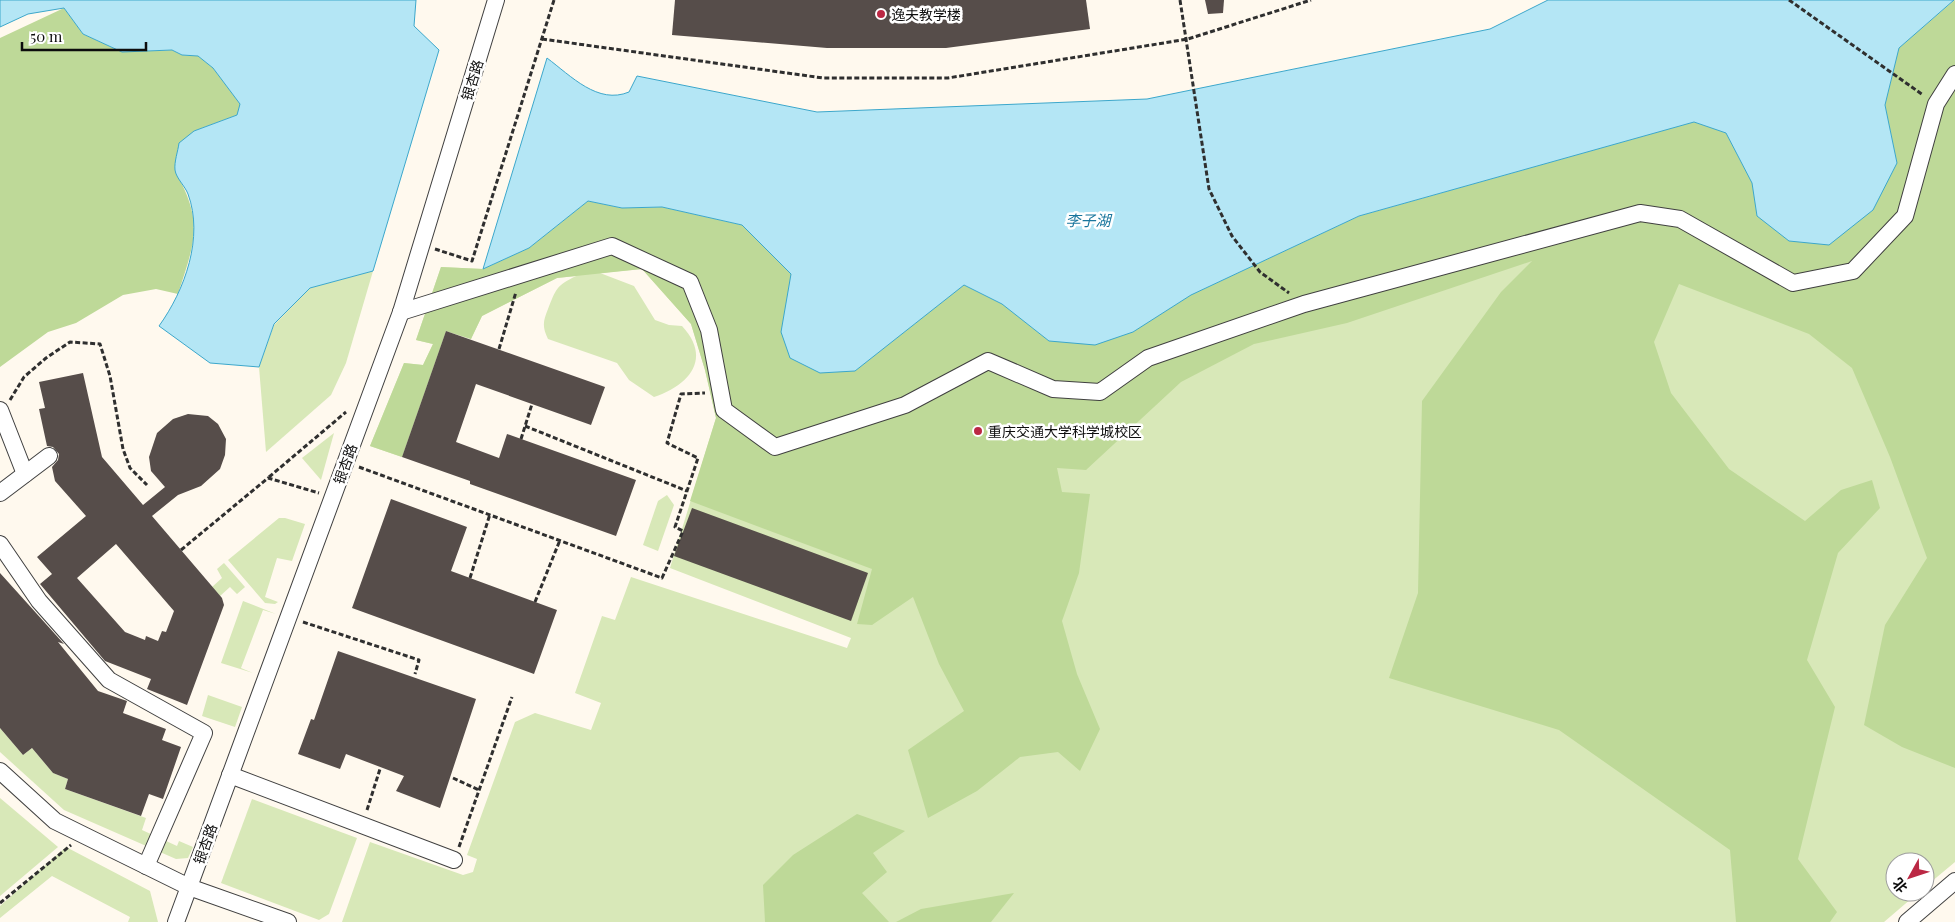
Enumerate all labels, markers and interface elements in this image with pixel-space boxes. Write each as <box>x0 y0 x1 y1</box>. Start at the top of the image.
place label: 逸夫教学楼 <box>891 5 961 24</box>
marker: 逸夫教学楼 <box>875 8 887 20</box>
scale bar <box>22 20 146 52</box>
text: 50 m <box>30 26 63 46</box>
street label: 银杏路 <box>457 57 487 103</box>
water label: 李子湖 <box>1065 210 1112 230</box>
place label: 重庆交通大学科学城校区 <box>988 422 1142 441</box>
marker: 重庆交通大学科学城校区 <box>972 425 984 437</box>
street label: 银杏路 <box>329 441 361 487</box>
street label: 银杏路 <box>189 821 221 867</box>
north arrow <box>1885 852 1935 902</box>
text: 北 <box>1888 874 1911 897</box>

